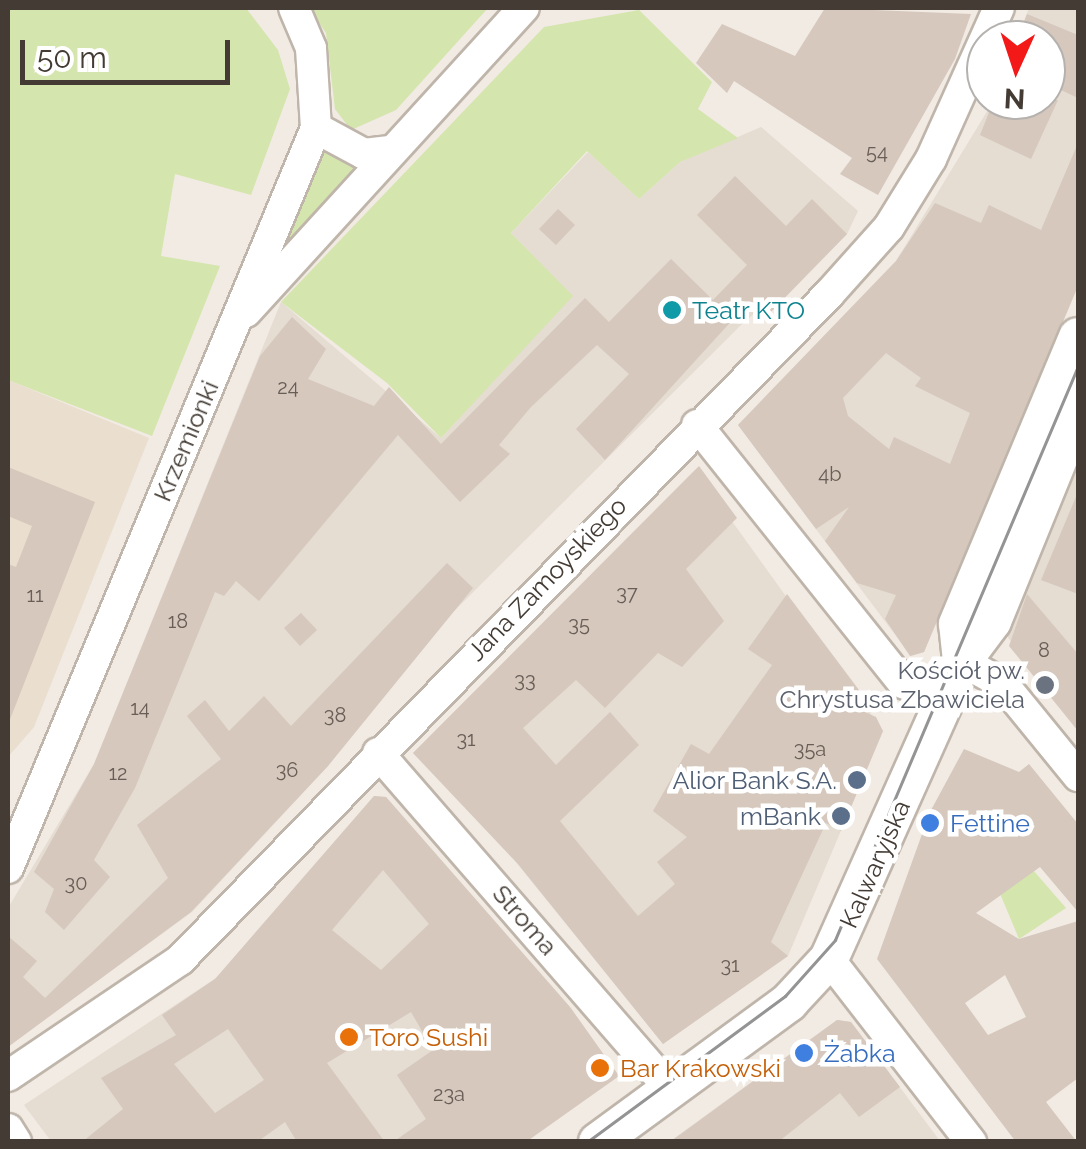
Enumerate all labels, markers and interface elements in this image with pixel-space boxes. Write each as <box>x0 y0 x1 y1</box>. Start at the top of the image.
scale bar <box>25 20 235 82</box>
north arrow <box>966 20 1066 120</box>
text: 50 m <box>37 40 107 75</box>
text: N <box>1003 81 1026 115</box>
house number: 54 <box>866 140 888 164</box>
place label: Teatr KTO <box>692 295 806 325</box>
marker: Teatr KTO <box>661 299 683 321</box>
house number: 24 <box>277 375 299 399</box>
street label: Krzemionki <box>147 376 225 506</box>
house number: 4b <box>818 462 842 486</box>
street label: Jana Zamoyskiego <box>461 491 633 667</box>
house number: 37 <box>616 581 638 605</box>
house number: 11 <box>26 583 44 607</box>
house number: 18 <box>168 609 188 633</box>
house number: 35 <box>568 612 590 636</box>
house number: 8 <box>1038 638 1050 662</box>
place label: Kościół pw. Chrystusa Zbawiciela <box>779 656 1025 715</box>
house number: 33 <box>514 668 536 692</box>
marker: Kościół pw. Chrystusa Zbawiciela <box>1034 674 1056 696</box>
house number: 14 <box>130 696 150 720</box>
house number: 38 <box>324 703 346 727</box>
house number: 31 <box>456 727 476 751</box>
house number: 35a <box>794 737 826 761</box>
house number: 36 <box>276 758 298 782</box>
house number: 12 <box>109 761 127 785</box>
place label: Alior Bank S.A. <box>672 765 837 795</box>
marker: Alior Bank S.A. <box>846 769 868 791</box>
street label: Kalwaryjska <box>834 796 916 932</box>
place label: mBank <box>740 801 821 831</box>
marker: mBank <box>830 805 852 827</box>
place label: Fettine <box>950 808 1030 838</box>
marker: Fettine <box>919 812 941 834</box>
house number: 30 <box>65 871 87 895</box>
street label: Stroma <box>486 879 564 961</box>
house number: 31 <box>720 953 740 977</box>
place label: Toro Sushi <box>369 1022 488 1052</box>
marker: Toro Sushi <box>338 1026 360 1048</box>
place label: Żabka <box>824 1038 896 1068</box>
marker: Żabka <box>793 1042 815 1064</box>
place label: Bar Krakowski <box>620 1053 782 1083</box>
marker: Bar Krakowski <box>589 1057 611 1079</box>
house number: 23a <box>433 1082 465 1106</box>

